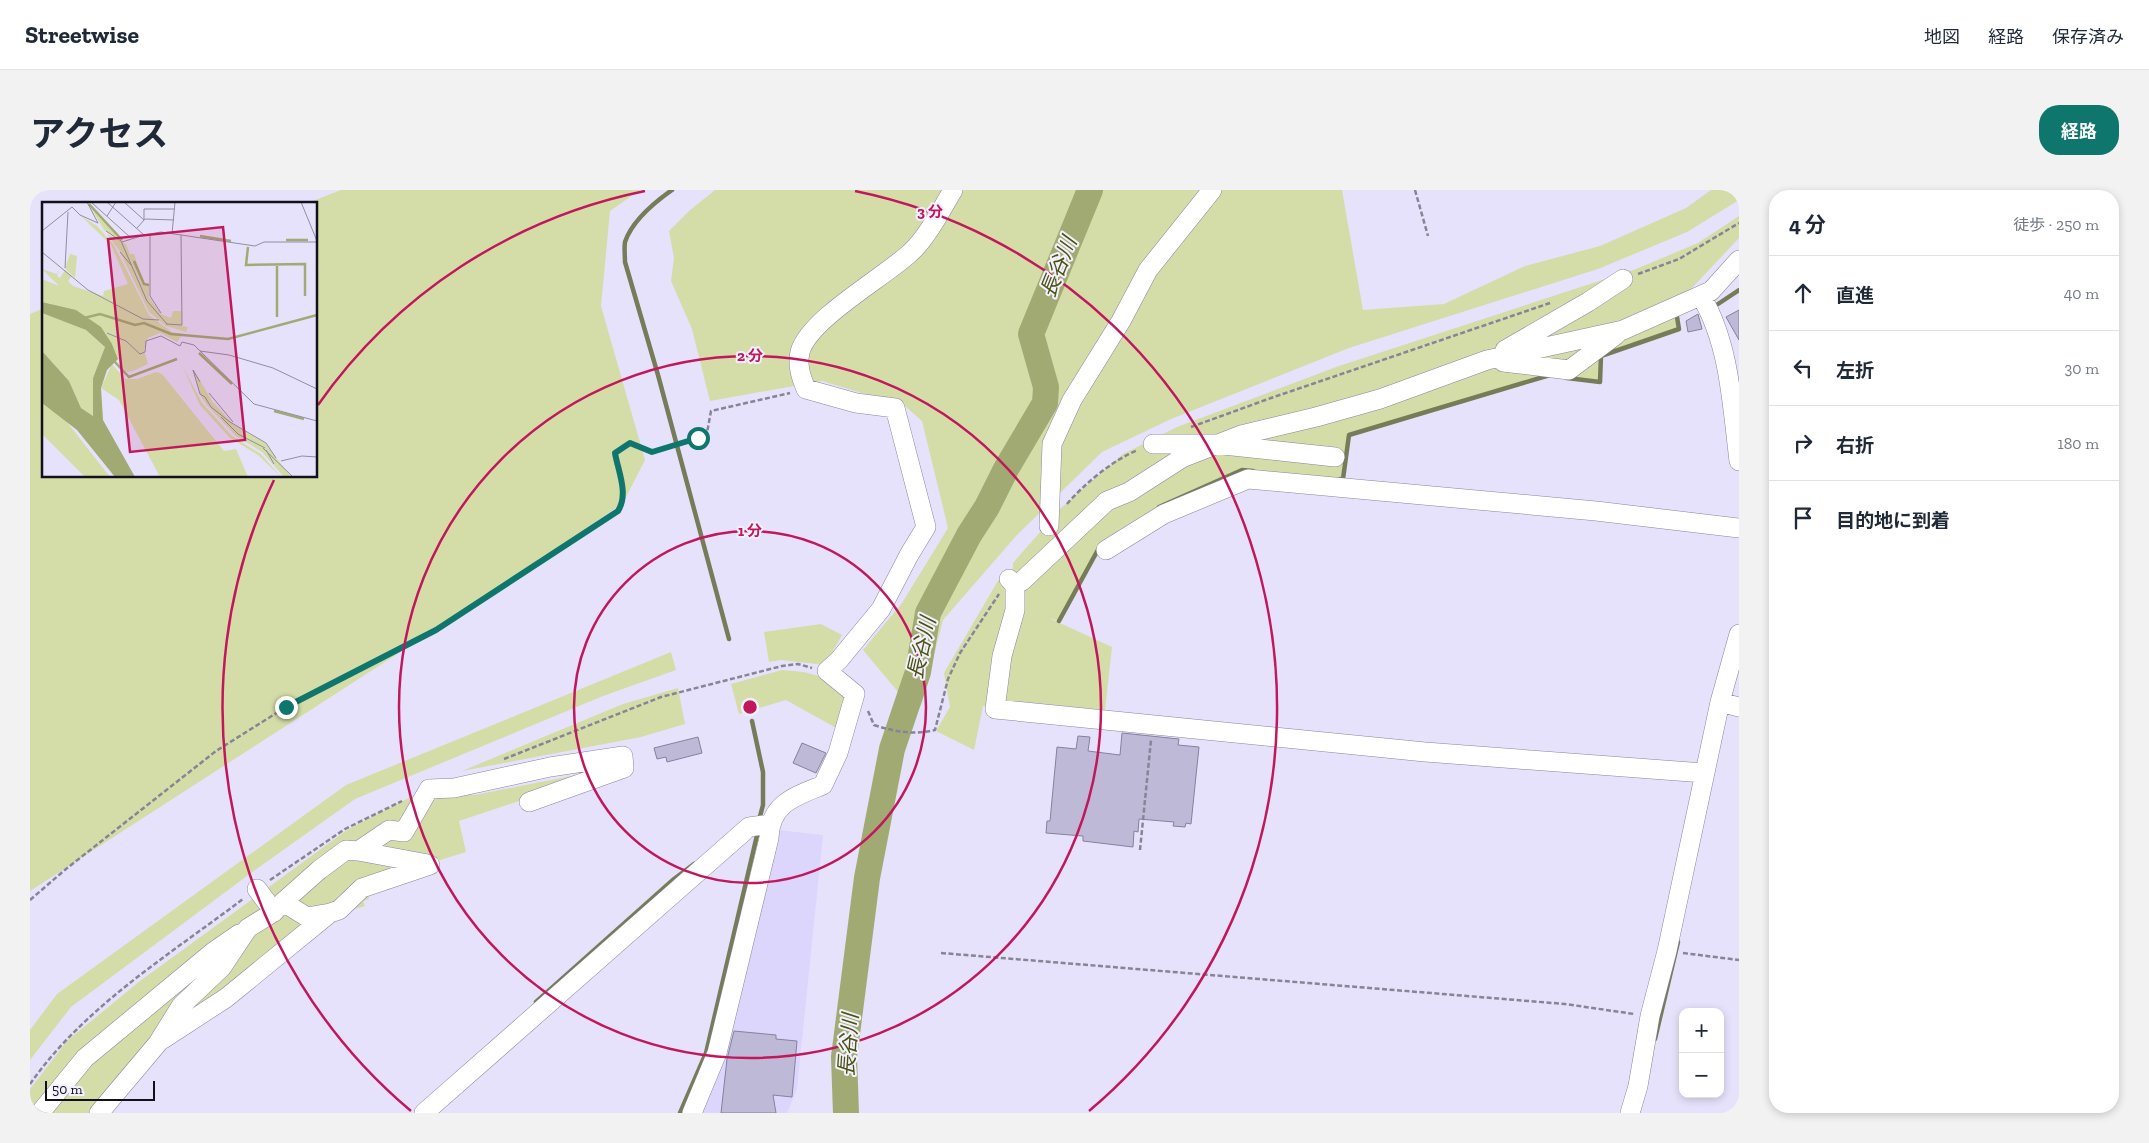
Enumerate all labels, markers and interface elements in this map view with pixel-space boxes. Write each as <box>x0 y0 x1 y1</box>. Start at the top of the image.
text: Streetwise <box>25 20 139 49</box>
text: 地図 <box>1924 26 1960 48</box>
text: 経路 <box>1988 26 2024 48</box>
text: 保存済み <box>2052 26 2124 48</box>
button: 経路 <box>2039 105 2119 155</box>
text: アクセス <box>30 113 168 155</box>
inset map <box>42 202 318 478</box>
text: 3 分 <box>917 203 943 221</box>
text: 4 分 <box>1789 212 1826 237</box>
text: 徒歩 · 250 m <box>2013 215 2099 234</box>
water label: 長谷川 <box>1035 231 1082 301</box>
icon: ahead <box>1789 279 1817 307</box>
text: 直進 <box>1836 284 1874 307</box>
text: 40 m <box>2064 284 2099 303</box>
text: 2 分 <box>737 347 763 365</box>
icon: left <box>1789 354 1817 382</box>
text: 左折 <box>1836 359 1874 382</box>
text: 30 m <box>2065 359 2099 378</box>
route start <box>687 427 710 450</box>
icon: right <box>1789 429 1817 457</box>
text: 右折 <box>1836 434 1874 457</box>
text: 180 m <box>2058 434 2099 453</box>
icon: arrive <box>1789 504 1817 532</box>
text: 目的地に到着 <box>1836 509 1950 532</box>
text: 1 分 <box>738 522 762 540</box>
water label: 長谷川 <box>902 613 941 682</box>
route end <box>275 696 298 719</box>
centre of rings <box>741 698 759 716</box>
map controls <box>1679 1008 1724 1098</box>
button: + <box>1679 1008 1724 1053</box>
water label: 長谷川 <box>833 1011 863 1077</box>
button: − <box>1679 1053 1724 1098</box>
scale bar <box>45 1078 155 1101</box>
text: 50 m <box>52 1081 83 1098</box>

